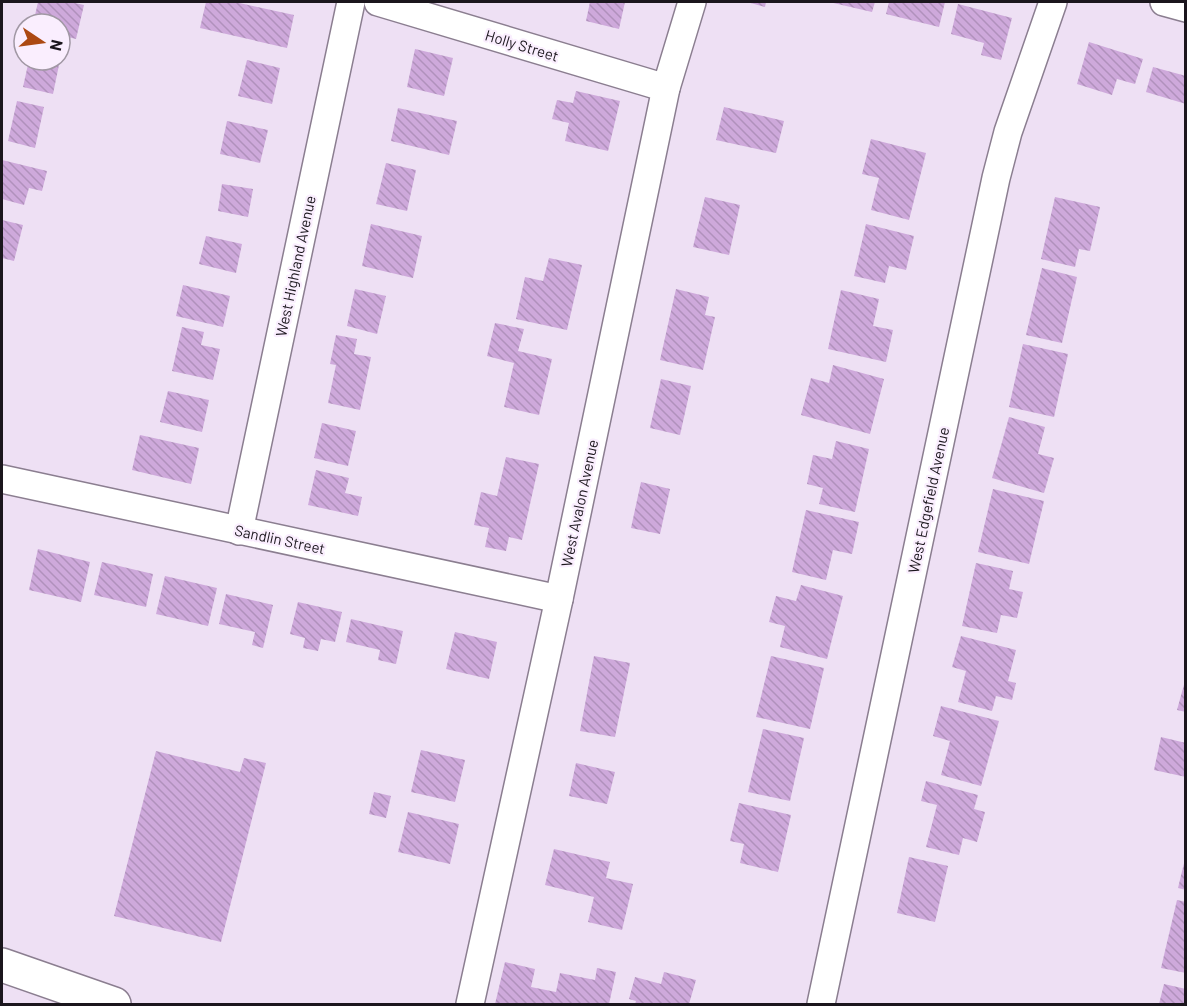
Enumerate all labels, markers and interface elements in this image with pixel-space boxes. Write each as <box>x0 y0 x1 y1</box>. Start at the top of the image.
north arrow <box>12 12 72 72</box>
street label: Holly Street <box>483 25 561 65</box>
text: N <box>47 38 68 53</box>
street label: West Highland Avenue <box>271 194 319 338</box>
street label: West Edgefield Avenue <box>904 425 952 575</box>
street label: West Avalon Avenue <box>557 438 601 568</box>
street label: Sandlin Street <box>233 521 327 557</box>

